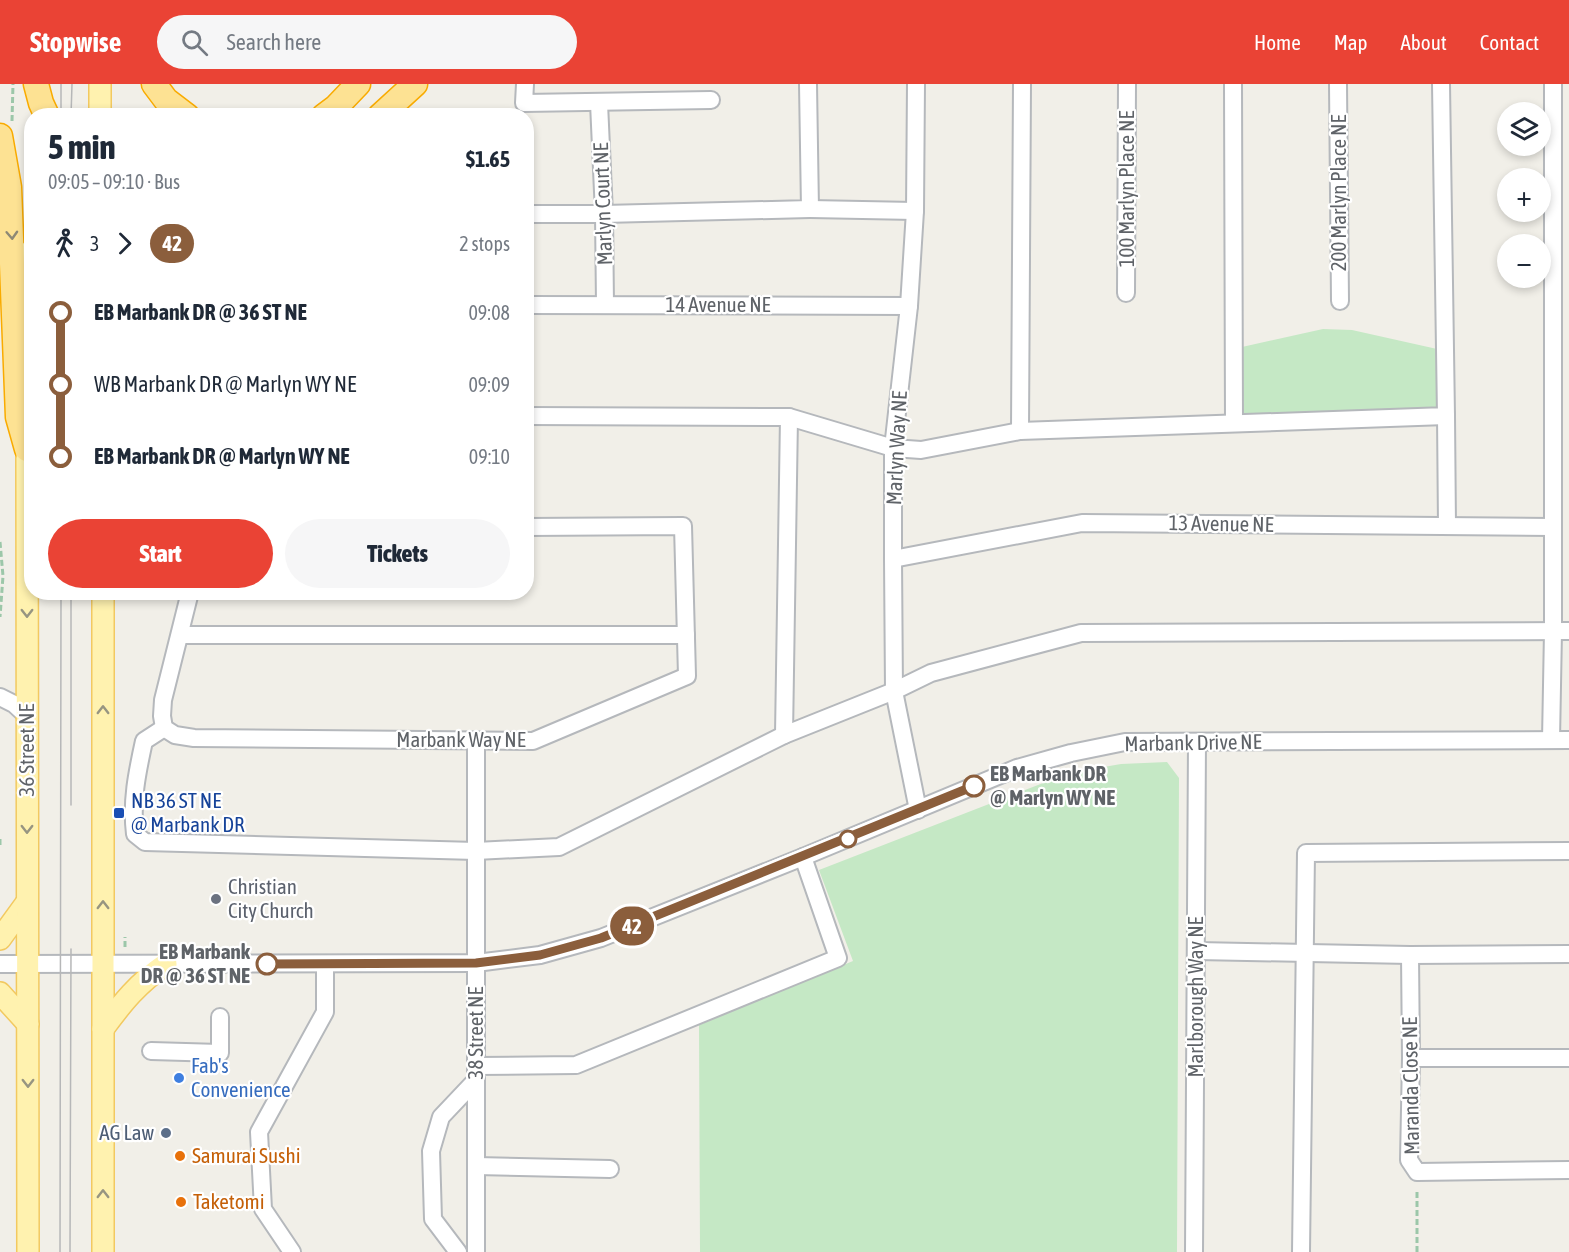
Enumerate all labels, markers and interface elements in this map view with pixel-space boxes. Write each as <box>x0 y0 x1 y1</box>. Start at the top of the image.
search box <box>157 15 577 69</box>
text: Stopwise <box>30 26 121 58</box>
icon: search <box>178 26 211 59</box>
text: Search here <box>226 29 321 55</box>
text: Home <box>1254 30 1301 54</box>
text: Map <box>1334 30 1368 54</box>
text: About <box>1401 30 1447 54</box>
text: Contact <box>1480 30 1539 54</box>
map controls <box>1497 102 1551 288</box>
button: layers <box>1497 102 1551 156</box>
street label: 100 Marlyn Place NE <box>1114 111 1138 267</box>
street label: 200 Marlyn Place NE <box>1326 115 1350 271</box>
text: 5 min <box>48 128 115 166</box>
street label: Marlyn Court NE <box>588 142 616 266</box>
text: $1.65 <box>466 146 510 172</box>
button: + <box>1497 168 1551 222</box>
text: 09:05 – 09:10 · Bus <box>48 170 180 193</box>
icon: walk <box>48 227 81 260</box>
icon: forward <box>108 227 141 260</box>
one-way arrow <box>5 231 18 240</box>
text: 42 <box>162 231 182 255</box>
text: 3 <box>90 232 99 255</box>
text: 2 stops <box>459 232 510 255</box>
button: − <box>1497 234 1551 288</box>
street label: 14 Avenue NE <box>666 292 771 316</box>
text: EB Marbank DR @ 36 ST NE <box>94 299 307 325</box>
text: 09:08 <box>468 301 510 324</box>
text: WB Marbank DR @ Marlyn WY NE <box>94 371 356 397</box>
text: 09:09 <box>468 373 510 396</box>
street label: Marlyn Way NE <box>881 390 911 506</box>
text: EB Marbank DR @ Marlyn WY NE <box>94 443 350 469</box>
text: 09:10 <box>469 445 510 468</box>
street label: 13 Avenue NE <box>1168 510 1274 536</box>
button: Start <box>48 519 273 588</box>
button: Tickets <box>285 519 510 588</box>
one-way arrow <box>21 608 33 617</box>
street label: 36 Street NE <box>14 703 38 796</box>
one-way arrow <box>97 706 109 715</box>
street label: Marbank Way NE <box>396 727 526 751</box>
street label: Marbank Drive NE <box>1124 729 1262 755</box>
place label: EB Marbank DR @ Marlyn WY NE <box>990 761 1115 809</box>
marker: EB Marbank DR @ Marlyn WY NE <box>963 775 985 797</box>
place label: NB 36 ST NE @ Marbank DR <box>131 788 245 836</box>
marker: NB 36 ST NE @ Marbank DR <box>112 806 126 820</box>
one-way arrow <box>21 824 33 833</box>
unlabelled marker <box>839 830 857 848</box>
place label: Christian City Church <box>228 874 314 922</box>
marker: Christian City Church <box>209 892 223 906</box>
one-way arrow <box>97 901 109 910</box>
line badge: 42 <box>605 906 659 946</box>
text: 42 <box>622 914 642 938</box>
street label: Marlborough Way NE <box>1183 916 1207 1077</box>
place label: EB Marbank DR @ 36 ST NE <box>141 939 251 987</box>
marker: EB Marbank DR @ 36 ST NE <box>256 953 278 975</box>
street label: 38 Street NE <box>463 986 487 1079</box>
street label: Maranda Close NE <box>1397 1017 1423 1155</box>
place label: Fab's Convenience <box>191 1053 291 1101</box>
marker: Fab's Convenience <box>172 1071 186 1085</box>
one-way arrow <box>22 1078 34 1087</box>
place label: AG Law <box>99 1120 154 1144</box>
marker: AG Law <box>159 1126 173 1140</box>
place label: Samurai Sushi <box>192 1143 301 1167</box>
marker: Samurai Sushi <box>173 1149 187 1163</box>
one-way arrow <box>97 1189 109 1198</box>
place label: Taketomi <box>193 1189 265 1213</box>
marker: Taketomi <box>174 1195 188 1209</box>

